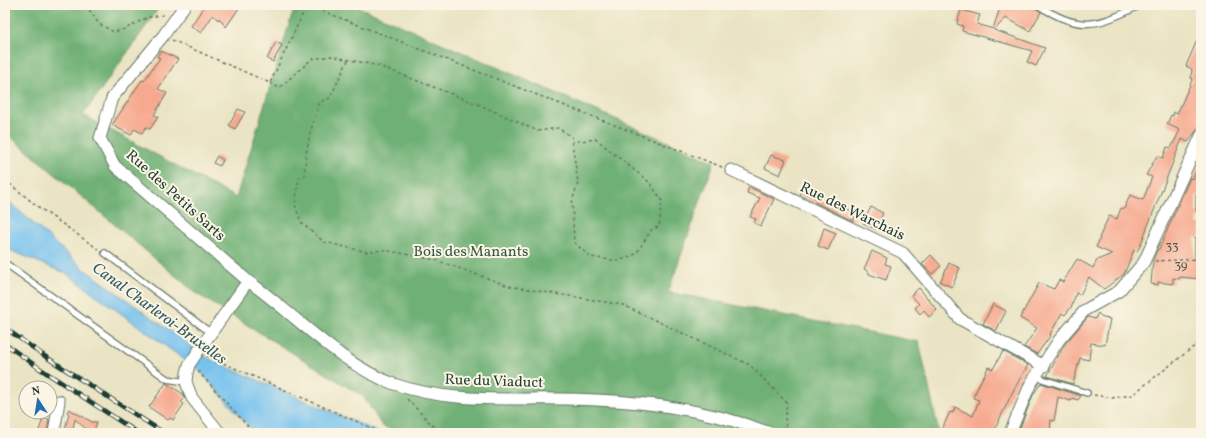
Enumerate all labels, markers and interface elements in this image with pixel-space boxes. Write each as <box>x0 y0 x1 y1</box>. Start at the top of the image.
street label: Rue des Petits Sarts <box>121 146 229 246</box>
street label: Rue des Warchais <box>796 177 908 247</box>
house number: 33 <box>1165 238 1179 256</box>
park label: Bois des Manants <box>414 242 528 263</box>
house number: 39 <box>1174 257 1188 275</box>
water label: Canal Charleroi-Bruxelles <box>87 258 231 370</box>
street label: Rue du Viaduct <box>444 370 544 394</box>
north arrow <box>18 380 58 420</box>
text: N <box>31 384 42 400</box>

